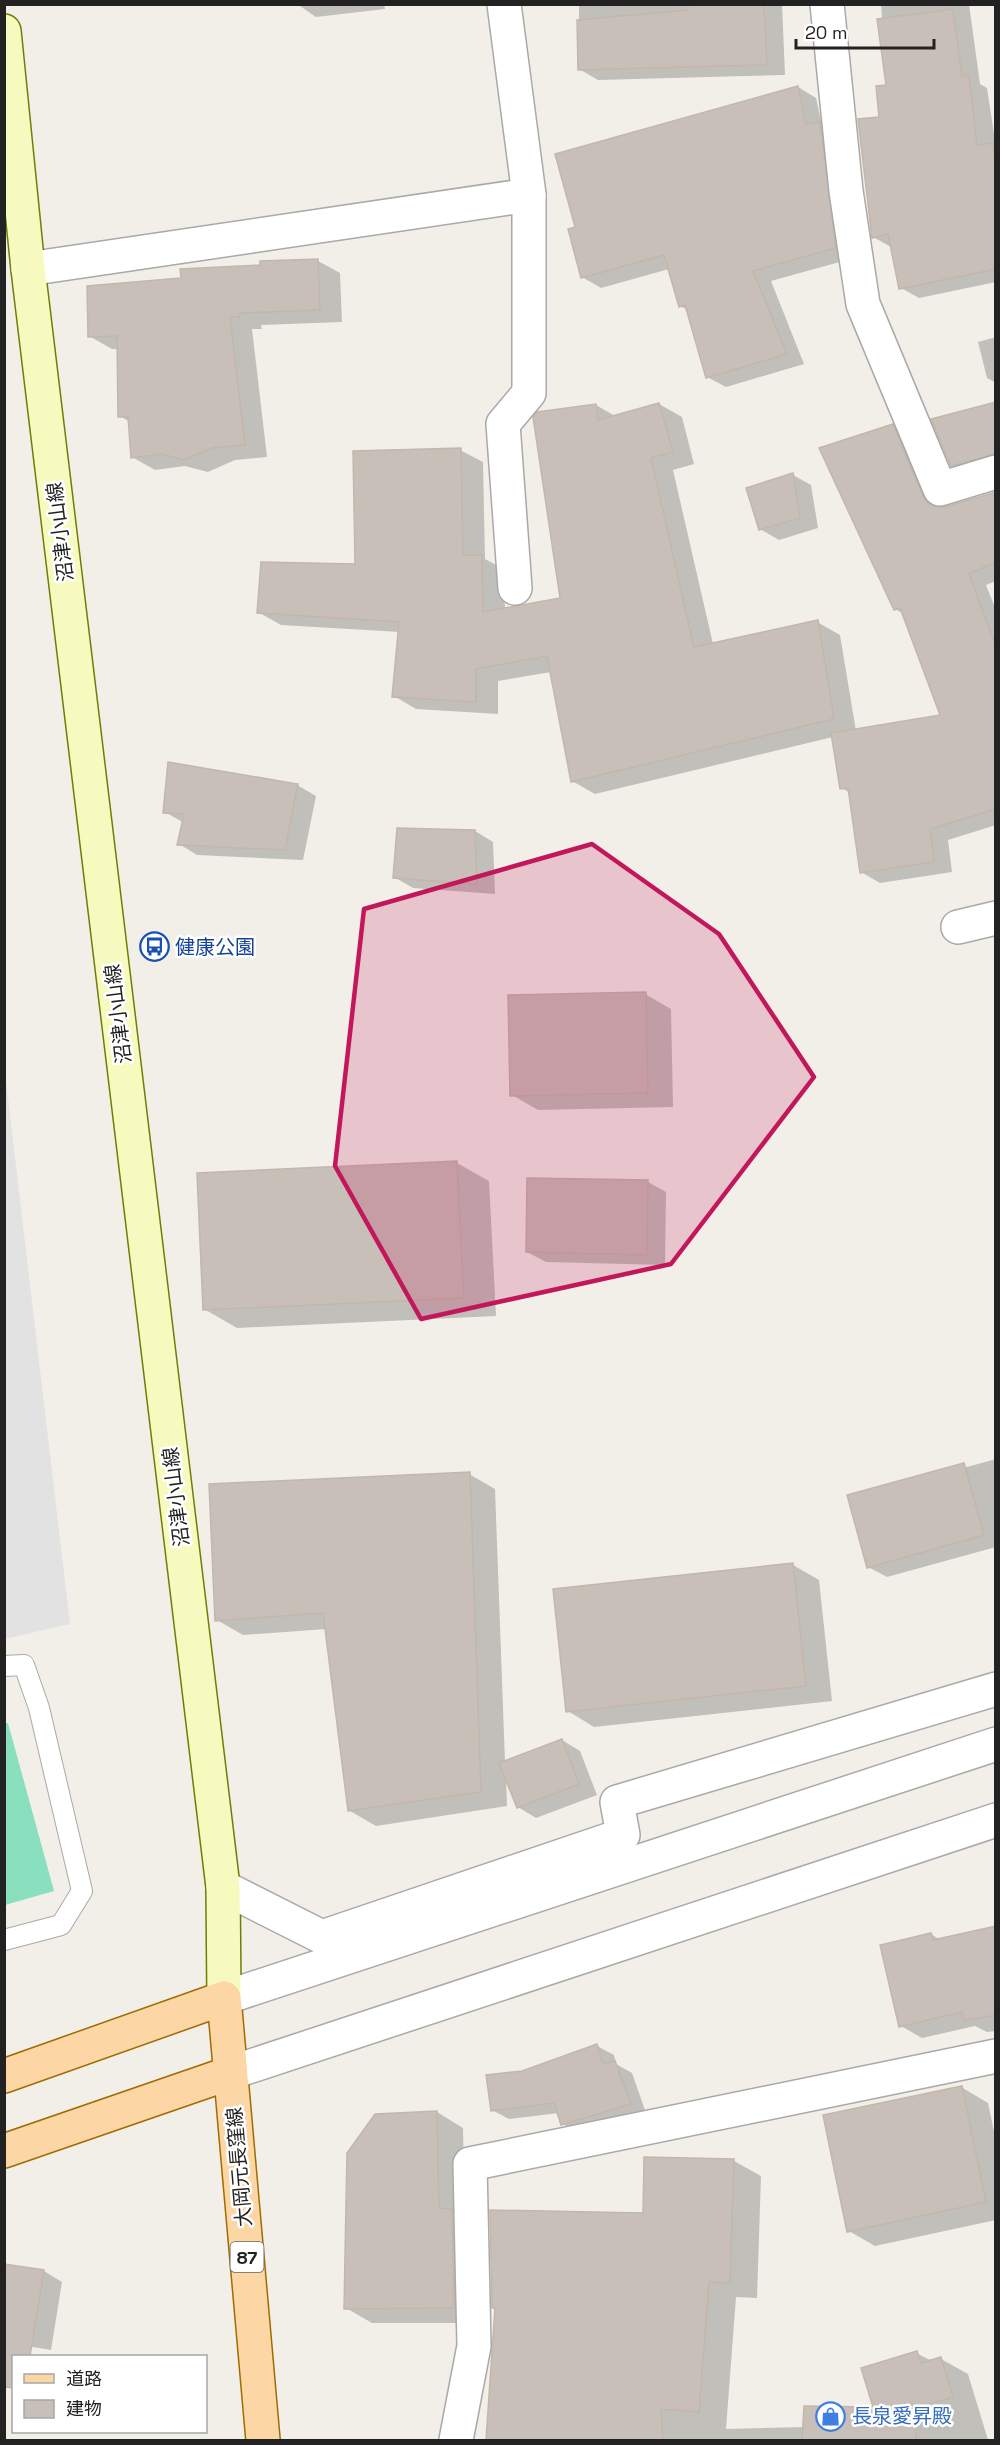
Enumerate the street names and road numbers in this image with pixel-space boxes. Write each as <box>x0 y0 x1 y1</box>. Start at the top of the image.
street label: 沼津小山線 <box>41 481 79 583</box>
street label: 沼津小山線 <box>99 963 137 1065</box>
street label: 沼津小山線 <box>157 1446 195 1548</box>
street label: 大岡元長窪線 <box>221 2106 257 2228</box>
road number: 87 <box>230 2242 264 2272</box>

